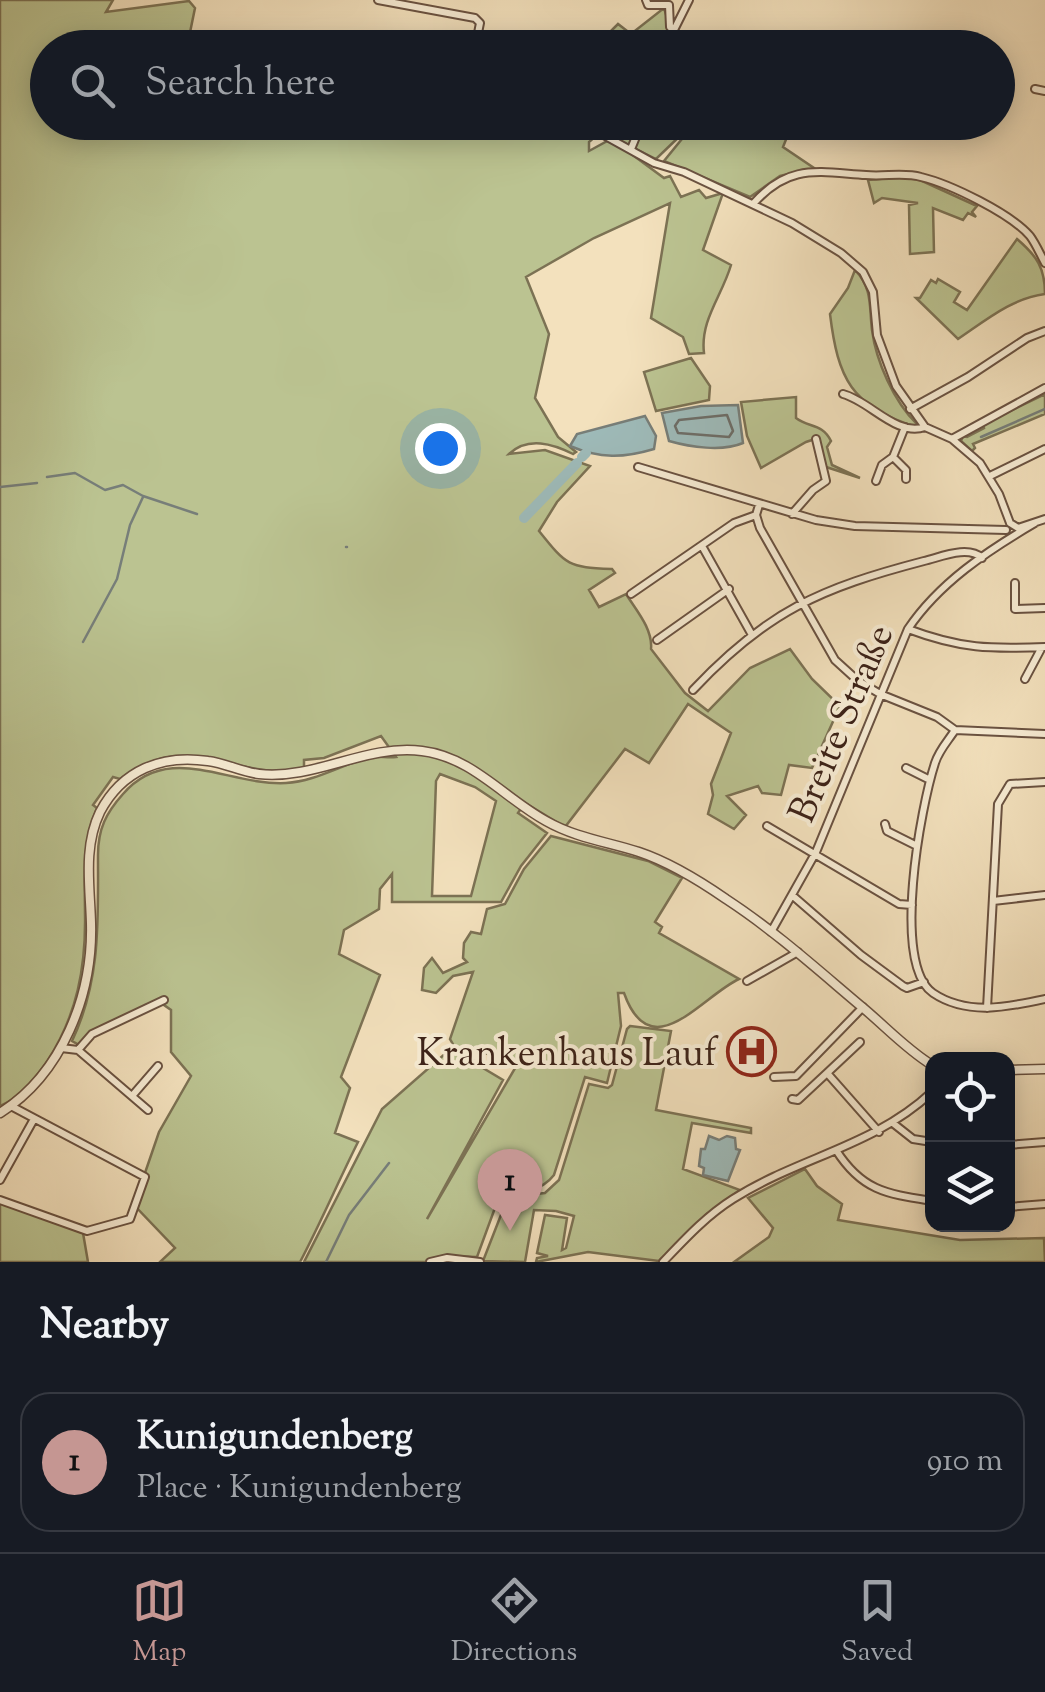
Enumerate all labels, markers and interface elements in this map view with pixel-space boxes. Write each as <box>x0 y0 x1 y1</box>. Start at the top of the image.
search box <box>30 30 1015 140</box>
icon: search <box>65 58 120 113</box>
text: Search here <box>145 58 336 112</box>
your location <box>415 423 466 474</box>
street label: Breite Straße <box>778 617 910 832</box>
hospital icon: Krankenhaus Lauf <box>726 1026 778 1078</box>
place label: Krankenhaus Lauf <box>417 1029 719 1083</box>
map controls <box>925 1052 1015 1232</box>
button: locate <box>925 1052 1015 1142</box>
button: layers <box>925 1142 1015 1232</box>
pin: 1 <box>478 1148 542 1231</box>
text: Nearby <box>40 1297 169 1357</box>
text: Kunigundenberg <box>137 1412 413 1466</box>
text: 1 <box>69 1439 80 1485</box>
text: 910 m <box>927 1439 1003 1485</box>
text: Place · Kunigundenberg <box>137 1466 462 1512</box>
tab: Map <box>132 1573 187 1673</box>
tab: Directions <box>451 1573 577 1673</box>
tab: Saved <box>841 1573 913 1673</box>

